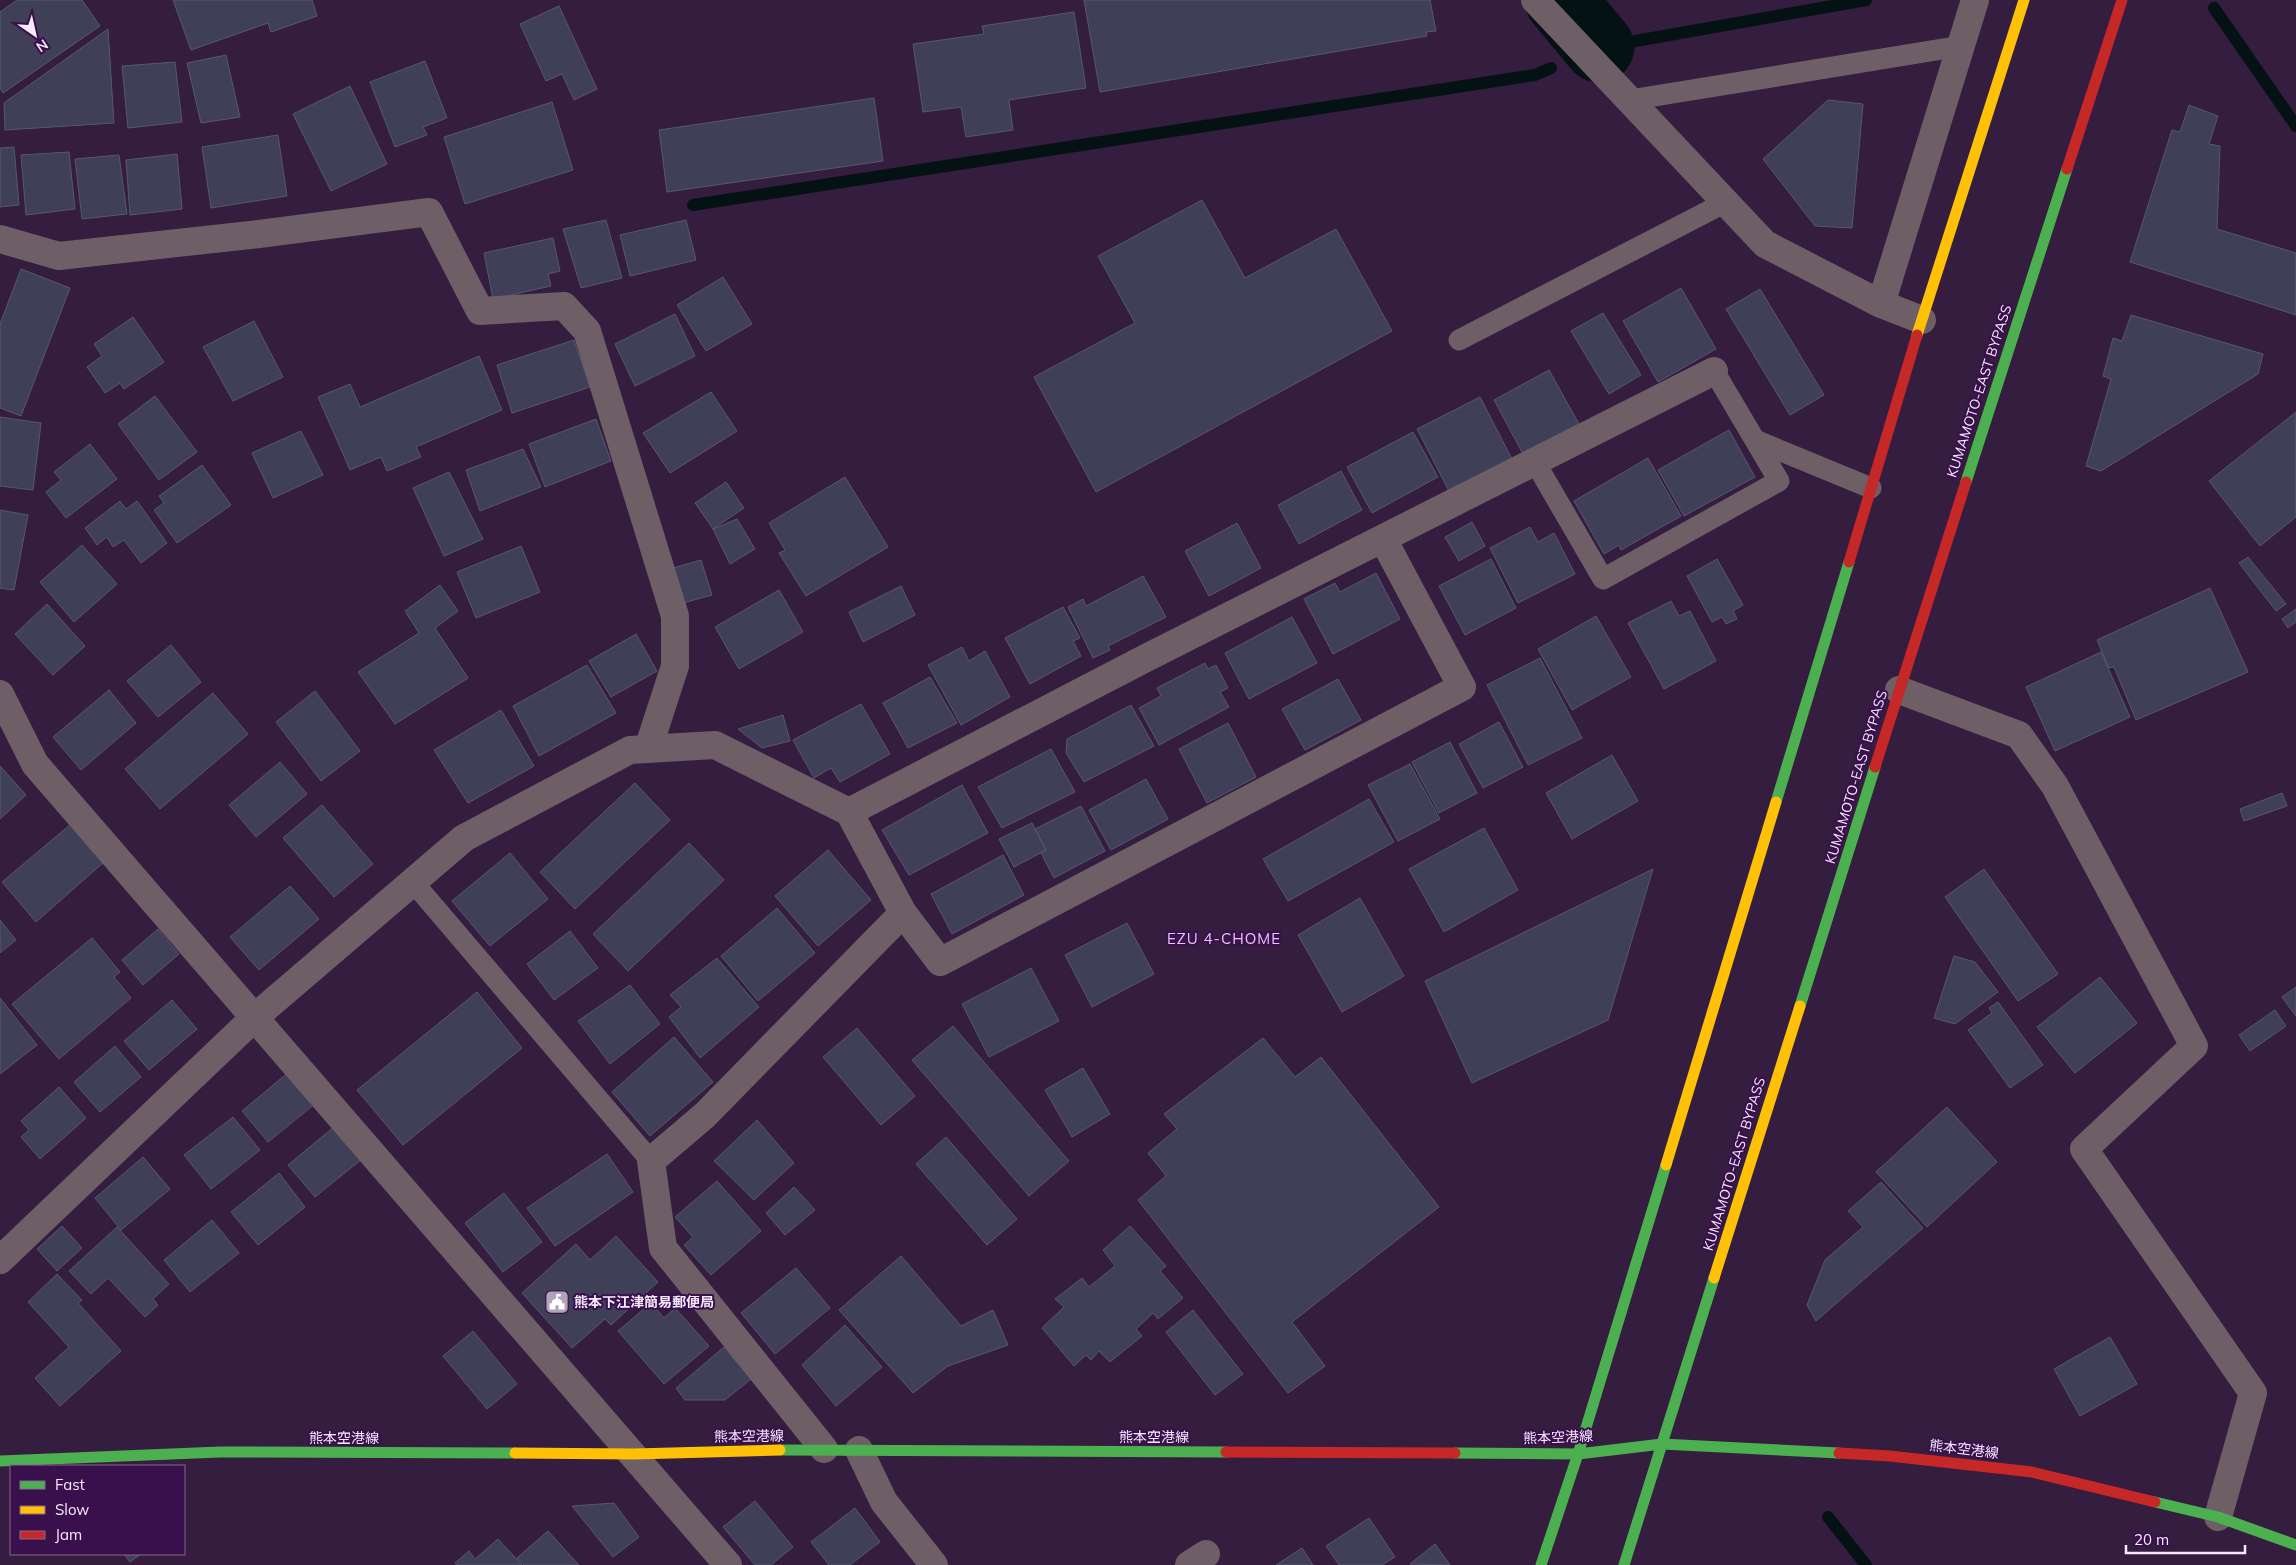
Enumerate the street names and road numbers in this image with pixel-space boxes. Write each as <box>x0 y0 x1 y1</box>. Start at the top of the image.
street label: KUMAMOTO-EAST BYPASS <box>1943 302 2016 480</box>
street label: KUMAMOTO-EAST BYPASS <box>1821 688 1891 866</box>
street label: KUMAMOTO-EAST BYPASS <box>1699 1075 1769 1253</box>
street label: 熊本空港線 <box>714 1426 784 1446</box>
street label: 熊本空港線 <box>1523 1427 1593 1447</box>
street label: 熊本空港線 <box>1119 1428 1189 1446</box>
street label: 熊本空港線 <box>309 1429 379 1447</box>
street label: 熊本空港線 <box>1928 1436 2000 1462</box>

